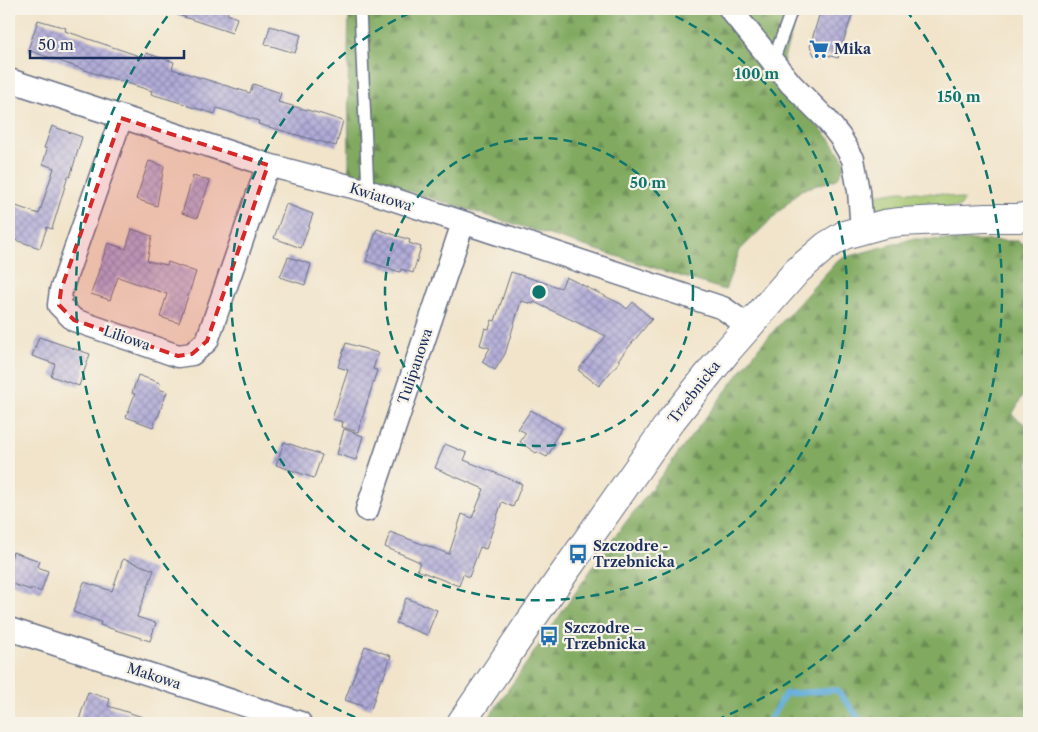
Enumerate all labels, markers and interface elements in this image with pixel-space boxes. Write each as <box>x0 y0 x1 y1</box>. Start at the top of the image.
scale bar <box>30 28 184 60</box>
text: 50 m <box>38 35 74 54</box>
supermarket icon: Mika <box>808 38 830 60</box>
place label: Mika <box>834 40 872 58</box>
text: 100 m <box>735 64 779 83</box>
text: 150 m <box>937 87 981 106</box>
text: 50 m <box>630 173 666 192</box>
street label: Kwiatowa <box>347 179 415 215</box>
centre of rings <box>530 283 548 301</box>
street label: Liliowa <box>101 322 153 355</box>
street label: Tulipanowa <box>394 325 436 406</box>
street label: Trzebnicka <box>664 357 724 427</box>
place label: Szczodre - Trzebnicka <box>593 537 676 571</box>
bus stop icon: Szczodre - Trzebnicka <box>567 543 589 565</box>
place label: Szczodre – Trzebnicka <box>564 619 647 653</box>
bus stop icon: Szczodre – Trzebnicka <box>538 625 560 647</box>
street label: Makowa <box>125 659 184 693</box>

